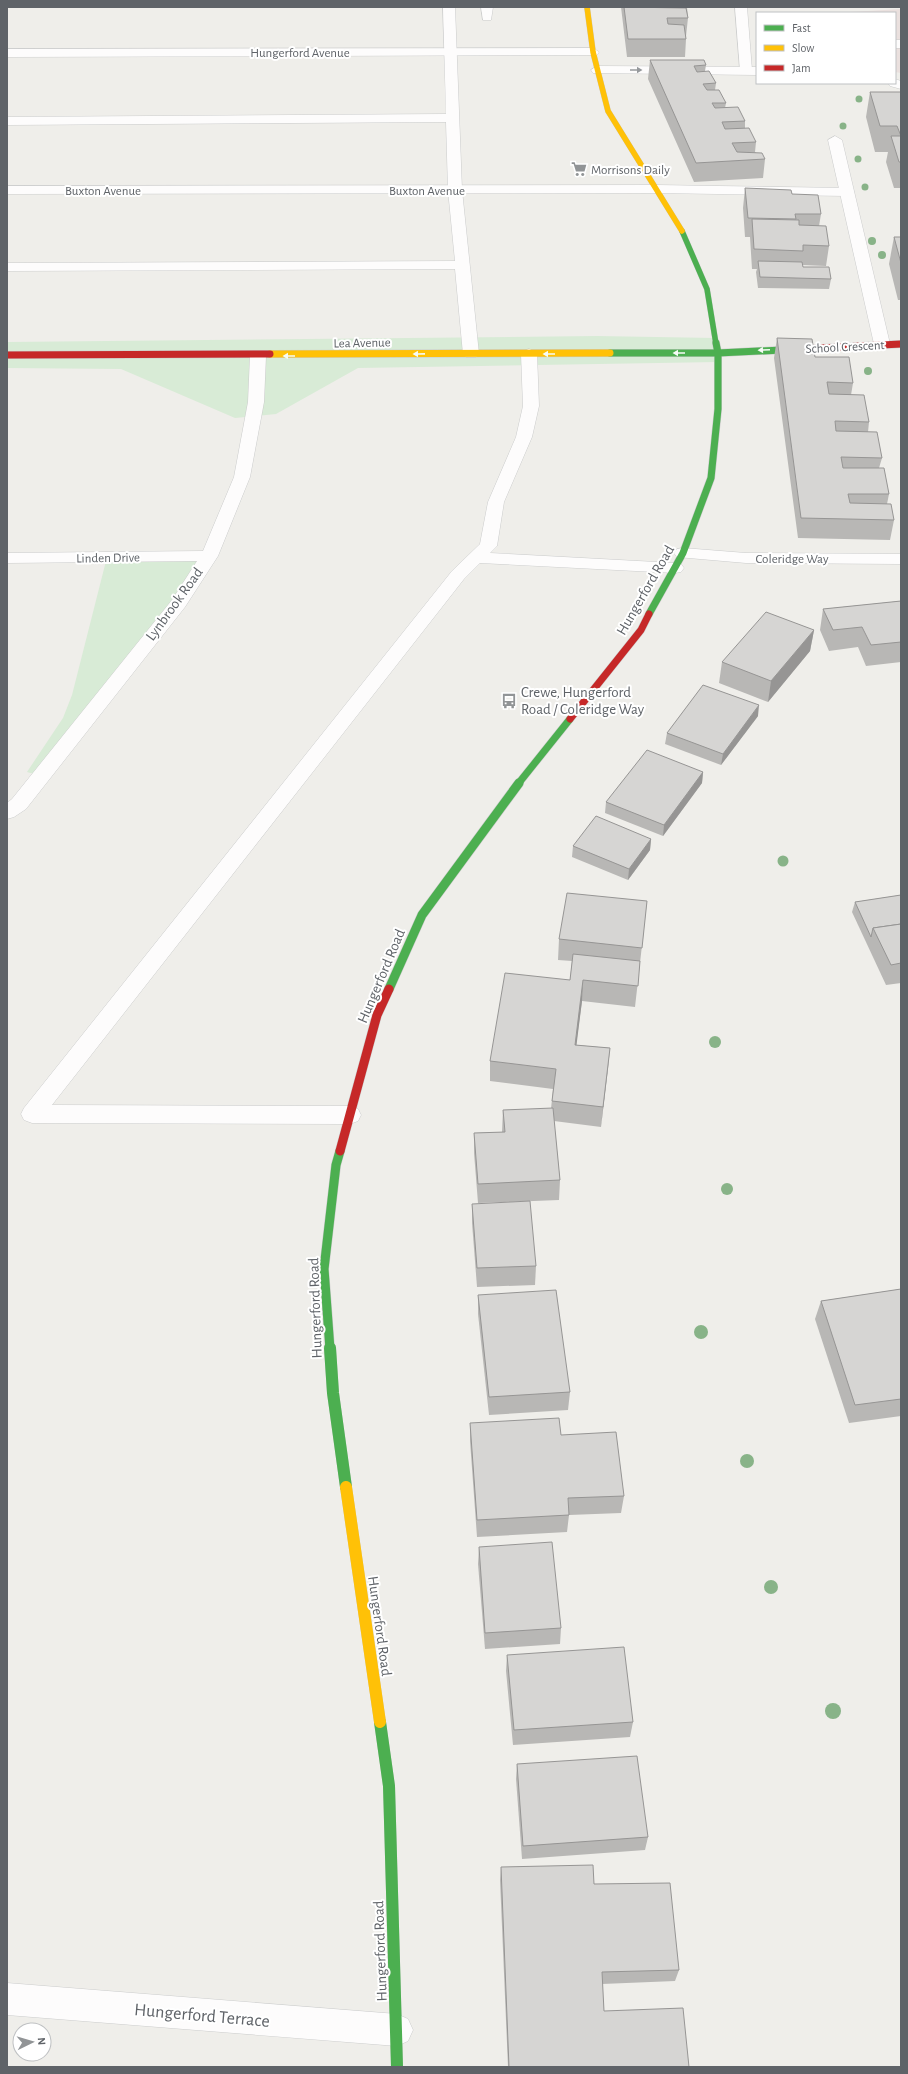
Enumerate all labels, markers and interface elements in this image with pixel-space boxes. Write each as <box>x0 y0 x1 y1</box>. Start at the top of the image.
legend <box>756 12 896 84</box>
text: Fast <box>792 22 811 34</box>
text: Slow <box>792 42 814 54</box>
street label: Hungerford Avenue <box>250 47 350 60</box>
text: Jam <box>792 62 811 74</box>
one-way arrow <box>630 67 643 73</box>
supermarket icon: Morrisons Daily <box>570 160 588 178</box>
place label: Morrisons Daily <box>591 164 670 177</box>
street label: Buxton Avenue <box>65 185 141 198</box>
street label: Buxton Avenue <box>389 185 465 198</box>
street label: Lea Avenue <box>333 337 391 350</box>
street label: School Crescent <box>805 339 885 356</box>
one-way arrow <box>758 347 770 354</box>
one-way arrow <box>543 350 555 357</box>
one-way arrow <box>672 350 685 356</box>
one-way arrow <box>412 351 425 357</box>
one-way arrow <box>282 353 295 359</box>
street label: Hungerford Road <box>614 543 677 638</box>
street label: Linden Drive <box>76 551 140 566</box>
street label: Coleridge Way <box>756 553 829 566</box>
street label: Lynbrook Road <box>143 565 206 644</box>
place label: Crewe, Hungerford Road / Coleridge Way <box>521 685 645 717</box>
bus stop icon: Crewe, Hungerford Road / Coleridge Way <box>500 692 518 710</box>
street label: Hungerford Road <box>355 927 408 1026</box>
street label: Hungerford Road <box>306 1257 325 1359</box>
street label: Hungerford Road <box>365 1575 394 1677</box>
street label: Hungerford Road <box>371 1900 390 2002</box>
street label: Hungerford Terrace <box>133 2001 270 2031</box>
north arrow <box>12 2022 52 2062</box>
text: N <box>36 2037 47 2045</box>

